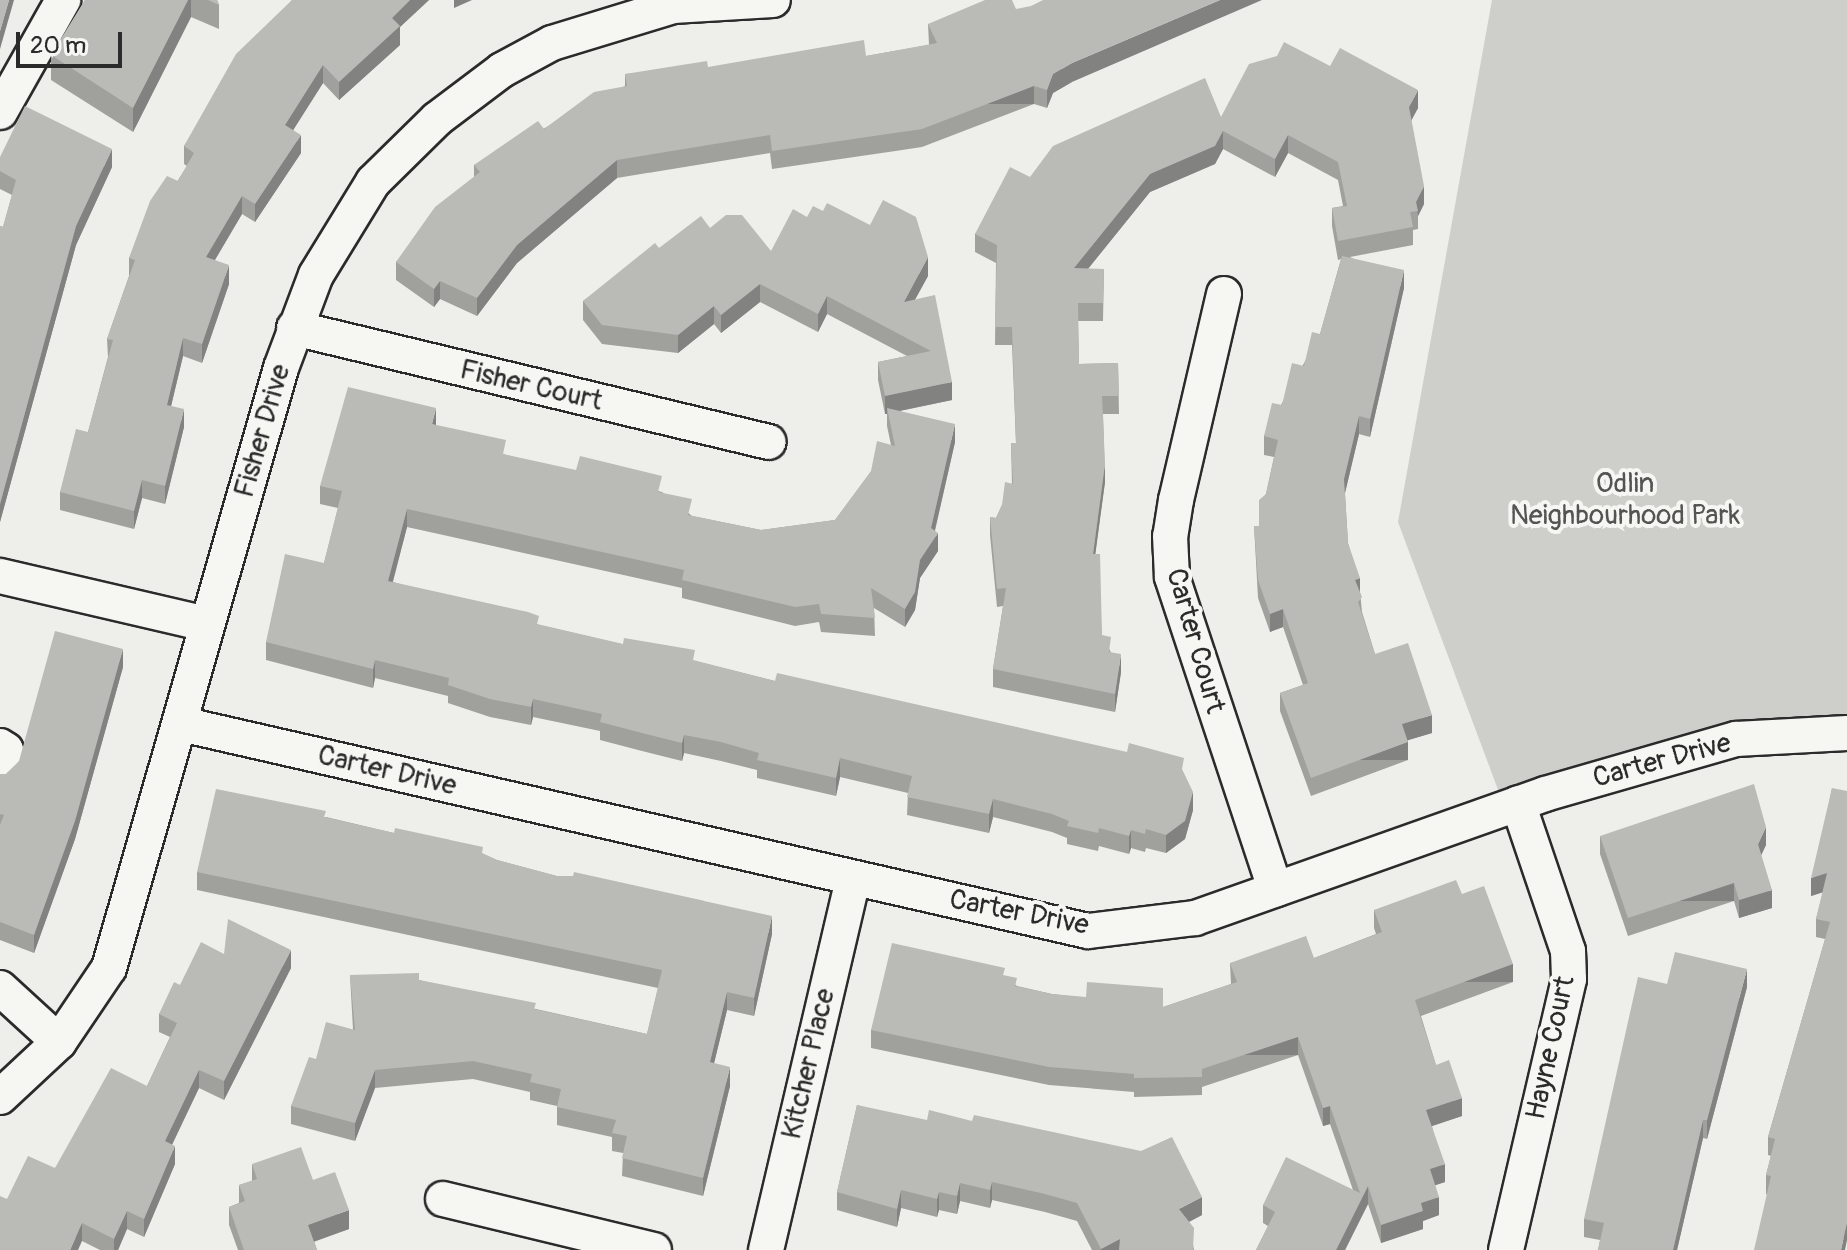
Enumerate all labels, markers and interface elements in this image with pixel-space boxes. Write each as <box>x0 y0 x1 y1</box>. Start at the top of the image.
scale bar <box>20 16 126 66</box>
text: 20 m <box>30 31 86 60</box>
street label: Fisher Court <box>457 353 605 419</box>
street label: Fisher Drive <box>228 360 298 502</box>
park label: Odlin Neighbourhood Park <box>1510 467 1740 533</box>
street label: Carter Court <box>1158 565 1232 717</box>
street label: Carter Drive <box>1589 726 1735 796</box>
street label: Carter Drive <box>314 739 460 803</box>
street label: Carter Drive <box>946 883 1092 943</box>
street label: Hayne Court <box>1519 973 1583 1123</box>
street label: Kitcher Place <box>775 985 843 1143</box>

